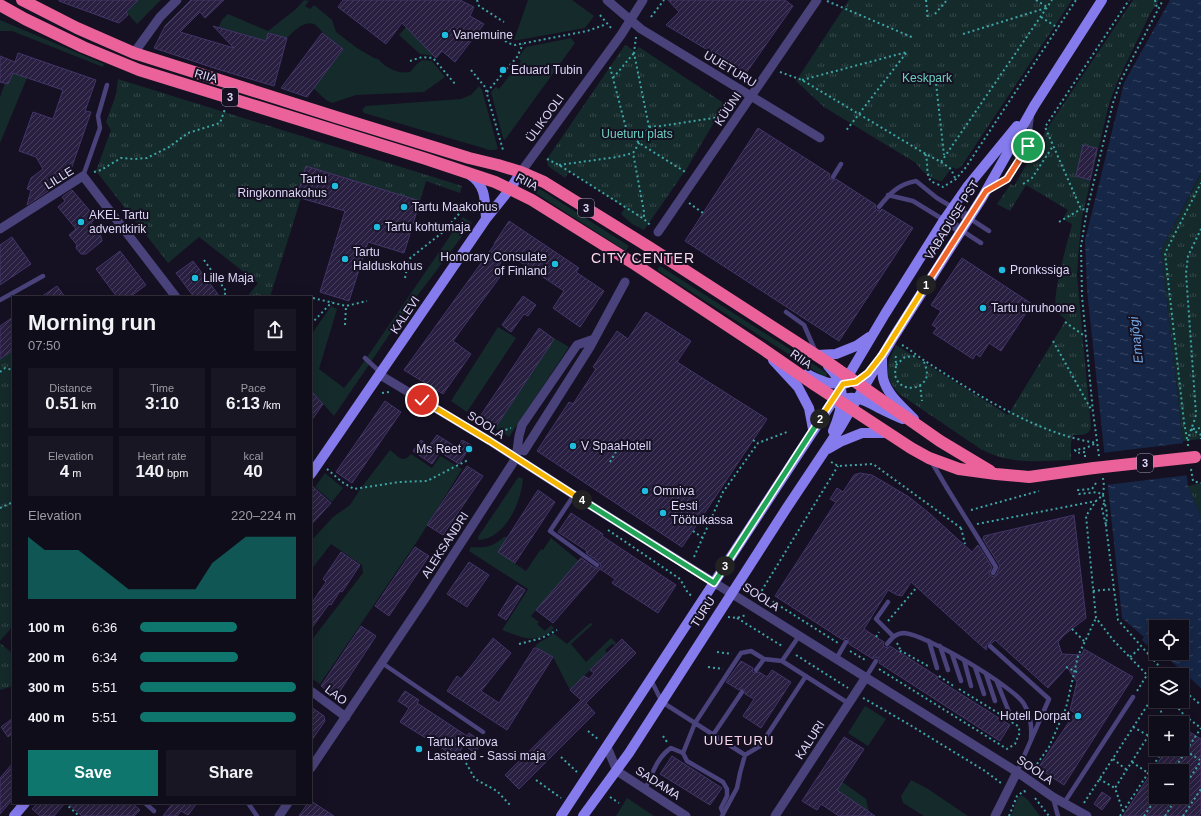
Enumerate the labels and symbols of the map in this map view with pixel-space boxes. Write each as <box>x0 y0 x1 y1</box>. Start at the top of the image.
place label: Vanemuine <box>453 28 513 42</box>
marker: Vanemuine <box>440 30 450 40</box>
street label: UUETURU <box>701 48 759 90</box>
place label: Eduard Tubin <box>511 63 582 77</box>
marker: Eduard Tubin <box>498 65 508 75</box>
street label: RIIA <box>193 66 219 86</box>
park label: Keskpark <box>902 71 953 85</box>
road number: 3 <box>222 88 238 106</box>
street label: KÜÜNI <box>712 90 744 128</box>
street label: ÜLIKOOLI <box>523 91 567 145</box>
park label: Uueturu plats <box>601 127 673 141</box>
pin <box>1011 129 1045 163</box>
street label: LILLE <box>42 164 76 192</box>
street label: RIIA <box>513 170 541 194</box>
place label: Tartu Ringkonnakohus <box>238 172 327 200</box>
street label: VABADUSE PST <box>922 177 982 262</box>
marker: Tartu Ringkonnakohus <box>330 181 340 191</box>
road number: 3 <box>578 199 594 217</box>
place label: Tartu Maakohus <box>412 200 497 214</box>
marker: Tartu Maakohus <box>399 202 409 212</box>
place label: AKEL Tartu adventkirik <box>89 208 149 236</box>
marker: AKEL Tartu adventkirik <box>76 217 86 227</box>
place label: Tartu kohtumaja <box>385 220 471 234</box>
marker: Tartu kohtumaja <box>372 222 382 232</box>
place label: Tartu Halduskohus <box>353 245 422 273</box>
place label: Honorary Consulate of Finland <box>440 250 547 278</box>
district label: CITY CENTER <box>591 250 695 266</box>
marker: Tartu Halduskohus <box>340 254 350 264</box>
marker: Honorary Consulate of Finland <box>550 259 560 269</box>
place label: Pronkssiga <box>1010 263 1070 277</box>
marker: Pronkssiga <box>997 265 1007 275</box>
place label: Lille Maja <box>203 271 254 285</box>
marker: Lille Maja <box>190 273 200 283</box>
pin: 1 <box>916 275 936 295</box>
street label: KALEVI <box>387 294 423 336</box>
place label: Tartu turuhoone <box>991 301 1075 315</box>
marker: Tartu turuhoone <box>978 303 988 313</box>
water label: Emajõgi <box>1126 315 1146 364</box>
street label: RIIA <box>787 347 815 371</box>
pin <box>405 383 439 417</box>
street label: SOOLA <box>465 408 507 442</box>
pin: 2 <box>810 409 830 429</box>
place label: V SpaaHotell <box>581 439 651 453</box>
marker: V SpaaHotell <box>568 441 578 451</box>
place label: Ms Reet <box>416 442 462 456</box>
marker: Ms Reet <box>464 444 474 454</box>
road number: 3 <box>1137 454 1153 472</box>
place label: Omniva <box>653 484 695 498</box>
marker: Omniva <box>640 486 650 496</box>
pin: 4 <box>572 490 592 510</box>
place label: Eesti Töötukassa <box>671 499 733 527</box>
marker: Eesti Töötukassa <box>658 508 668 518</box>
street label: ALEKSANDRI <box>418 509 472 581</box>
pin: 3 <box>715 556 735 576</box>
street label: SOOLA <box>740 580 782 614</box>
street label: TURU <box>688 594 718 630</box>
street label: LAO <box>322 682 350 708</box>
place label: Hotell Dorpat <box>1000 709 1071 723</box>
marker: Hotell Dorpat <box>1073 711 1083 721</box>
street label: KALURI <box>792 718 828 762</box>
district label: UUETURU <box>704 733 774 748</box>
place label: Tartu Karlova Lasteaed - Sassi maja <box>427 735 546 763</box>
marker: Tartu Karlova Lasteaed - Sassi maja <box>414 744 424 754</box>
street label: SOOLA <box>1014 753 1056 787</box>
street label: SADAMA <box>633 763 683 803</box>

